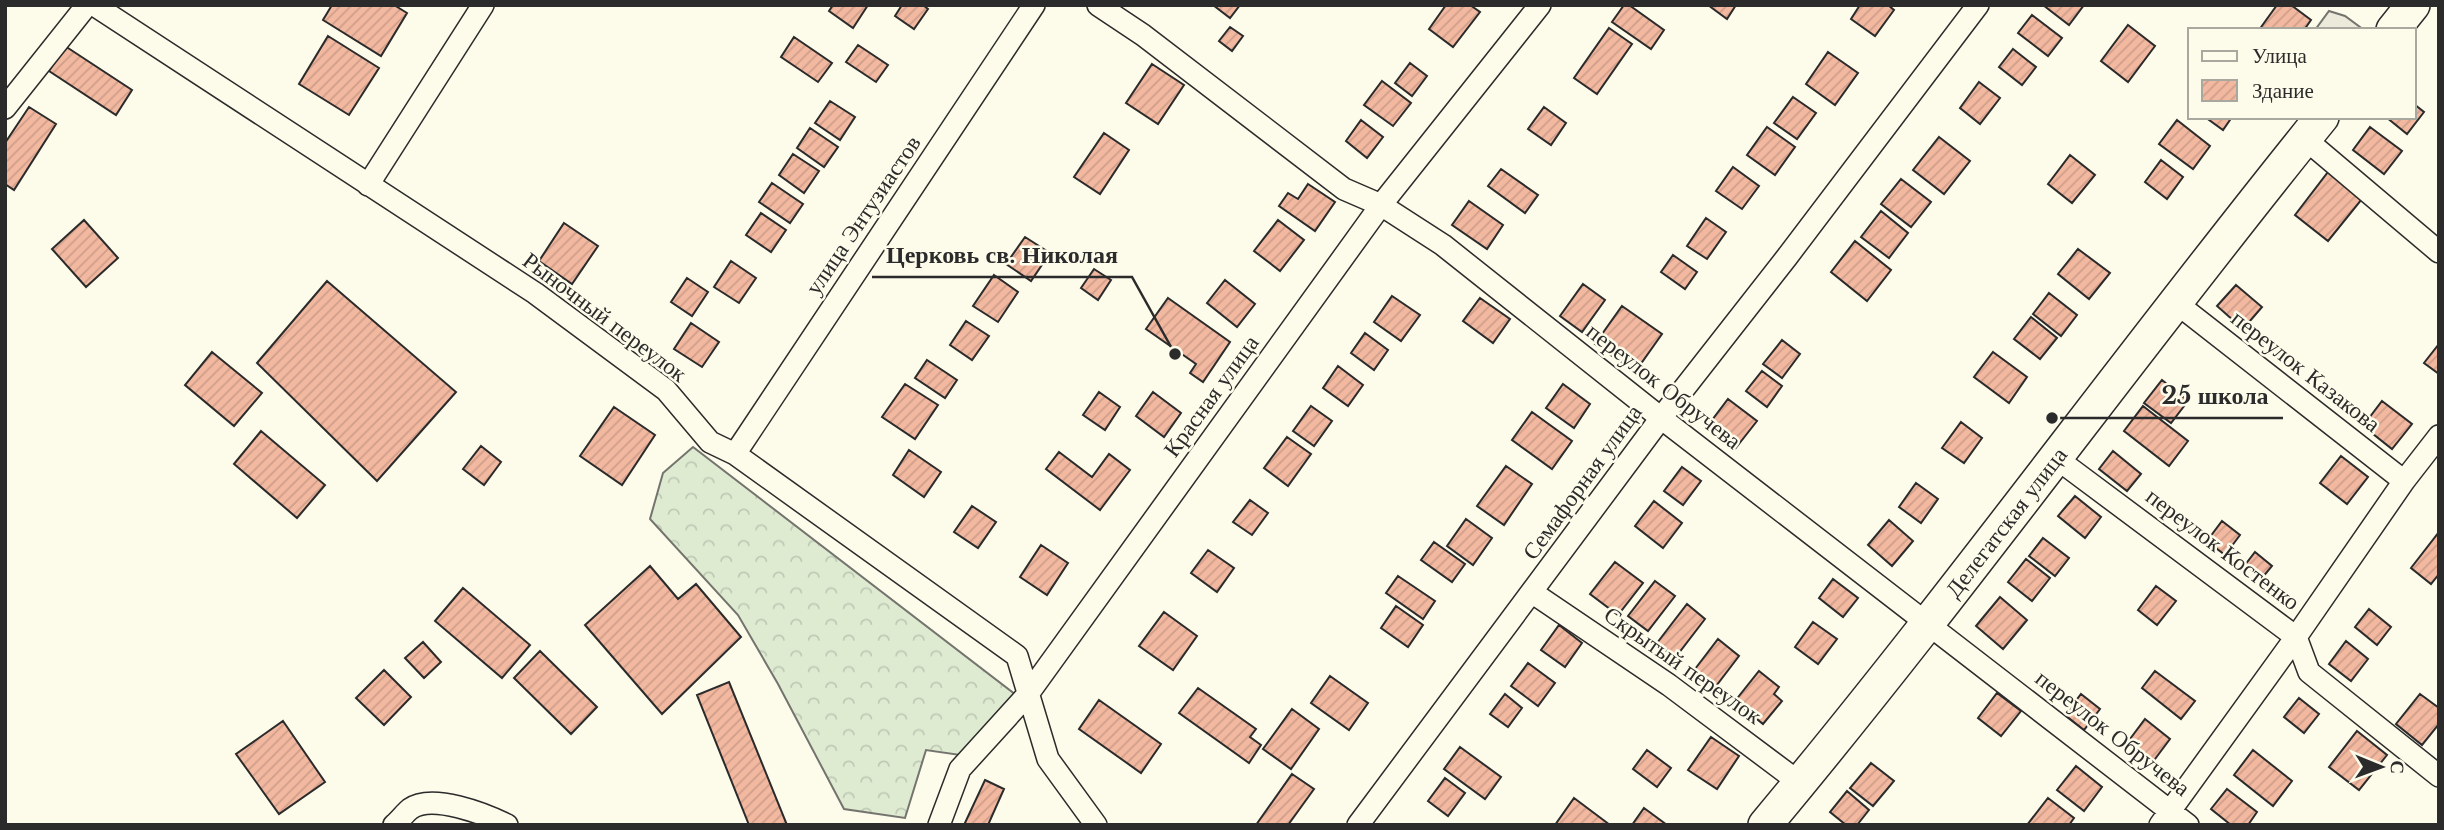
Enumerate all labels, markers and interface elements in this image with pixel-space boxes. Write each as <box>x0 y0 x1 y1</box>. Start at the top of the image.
legend <box>2188 28 2416 119</box>
text: Улица <box>2252 43 2307 69</box>
text: Здание <box>2252 78 2314 104</box>
street label: улица Энтузиастов <box>799 130 927 300</box>
callout: Церковь св. Николая <box>872 232 1132 277</box>
text: Церковь св. Николая <box>886 240 1118 269</box>
street label: Рыночный переулок <box>518 246 693 388</box>
street label: переулок Казакова <box>2226 304 2386 438</box>
street label: переулок Обручева <box>1581 317 1747 455</box>
street label: Красная улица <box>1157 330 1265 462</box>
callout: 25 школа <box>2148 373 2283 418</box>
text: 25 школа <box>2161 381 2269 410</box>
street label: Семафорная улица <box>1516 399 1648 565</box>
street label: Делегатская улица <box>1939 441 2073 603</box>
street label: переулок Костенко <box>2141 482 2305 616</box>
street label: Скрытый переулок <box>1599 600 1768 730</box>
street label: переулок Обручева <box>2030 664 2196 802</box>
north arrow <box>2346 732 2416 802</box>
text: С <box>2386 760 2409 774</box>

